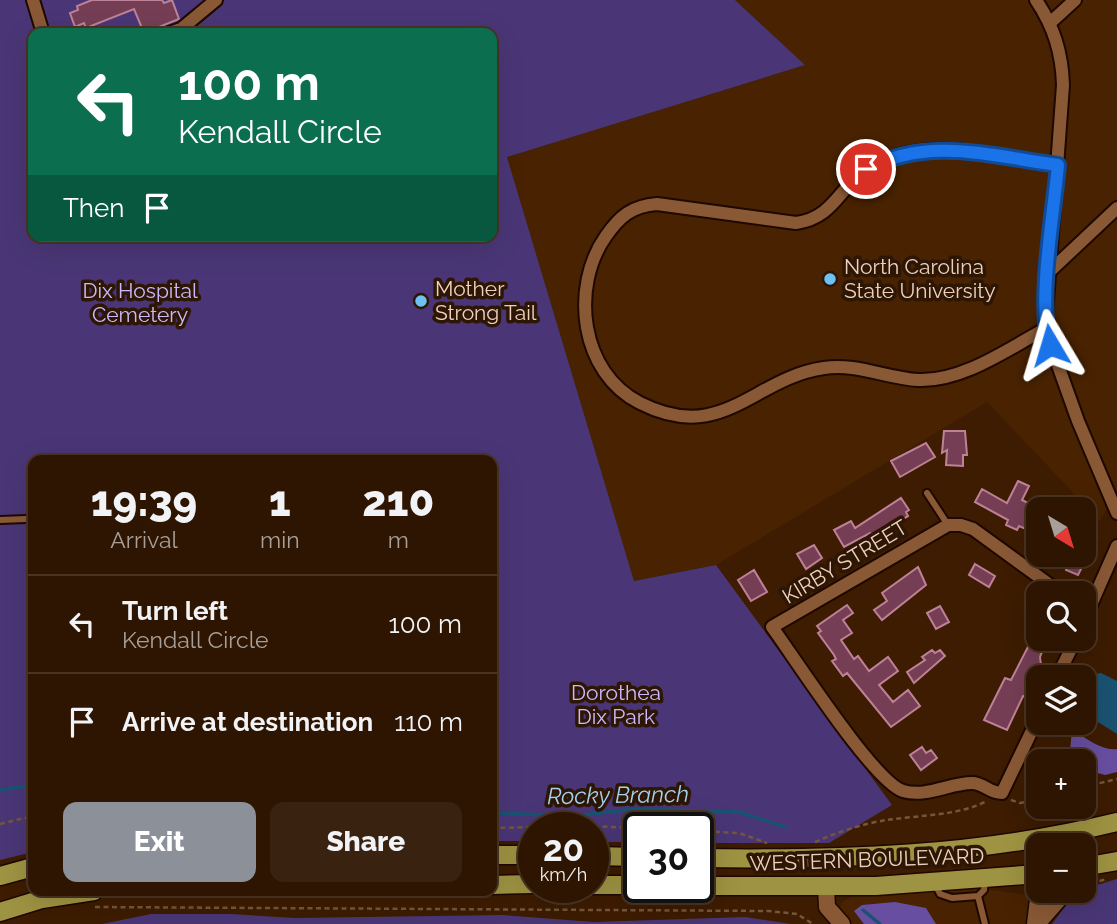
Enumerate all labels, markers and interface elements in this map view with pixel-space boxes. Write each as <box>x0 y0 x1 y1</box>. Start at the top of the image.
text: 100 m <box>178 54 320 111</box>
icon: left <box>63 56 154 147</box>
text: Kendall Circle <box>178 113 382 150</box>
pin <box>836 139 896 199</box>
icon: arrive <box>847 150 885 188</box>
icon: arrive <box>138 189 176 227</box>
text: Then <box>63 193 124 223</box>
place label: North Carolina State University <box>844 254 996 303</box>
marker: North Carolina State University <box>822 271 838 287</box>
place label: Mother Strong Tail <box>435 276 537 325</box>
park label: Dix Hospital Cemetery <box>82 278 198 327</box>
marker: Mother Strong Tail <box>413 293 429 309</box>
position arrow <box>1013 308 1087 382</box>
text: 19:39 <box>91 477 197 526</box>
text: 1 <box>269 477 291 526</box>
text: 210 <box>362 477 434 526</box>
north arrow <box>1026 497 1096 567</box>
map controls <box>1026 497 1096 903</box>
street label: KIRBY STREET <box>778 514 912 609</box>
text: Arrival <box>110 526 178 553</box>
text: min <box>260 526 300 553</box>
text: m <box>388 526 409 553</box>
button: search <box>1026 581 1096 651</box>
text: Turn left <box>122 596 228 626</box>
icon: left <box>63 605 101 643</box>
text: 100 m <box>389 609 462 639</box>
text: Kendall Circle <box>122 626 268 653</box>
button: layers <box>1026 665 1096 735</box>
park label: Dorothea Dix Park <box>571 680 661 729</box>
icon: arrive <box>63 703 101 741</box>
text: Arrive at destination <box>122 707 373 737</box>
text: 110 m <box>394 707 463 737</box>
button: + <box>1026 749 1096 819</box>
water label: Rocky Branch <box>547 780 689 809</box>
button: Exit <box>63 802 256 882</box>
button: Share <box>270 802 462 882</box>
speed limit sign: 30 <box>623 812 714 903</box>
text: 20 <box>543 828 584 869</box>
button: − <box>1026 833 1096 903</box>
street label: WESTERN BOULEVARD <box>749 843 985 876</box>
text: km/h <box>540 864 587 885</box>

